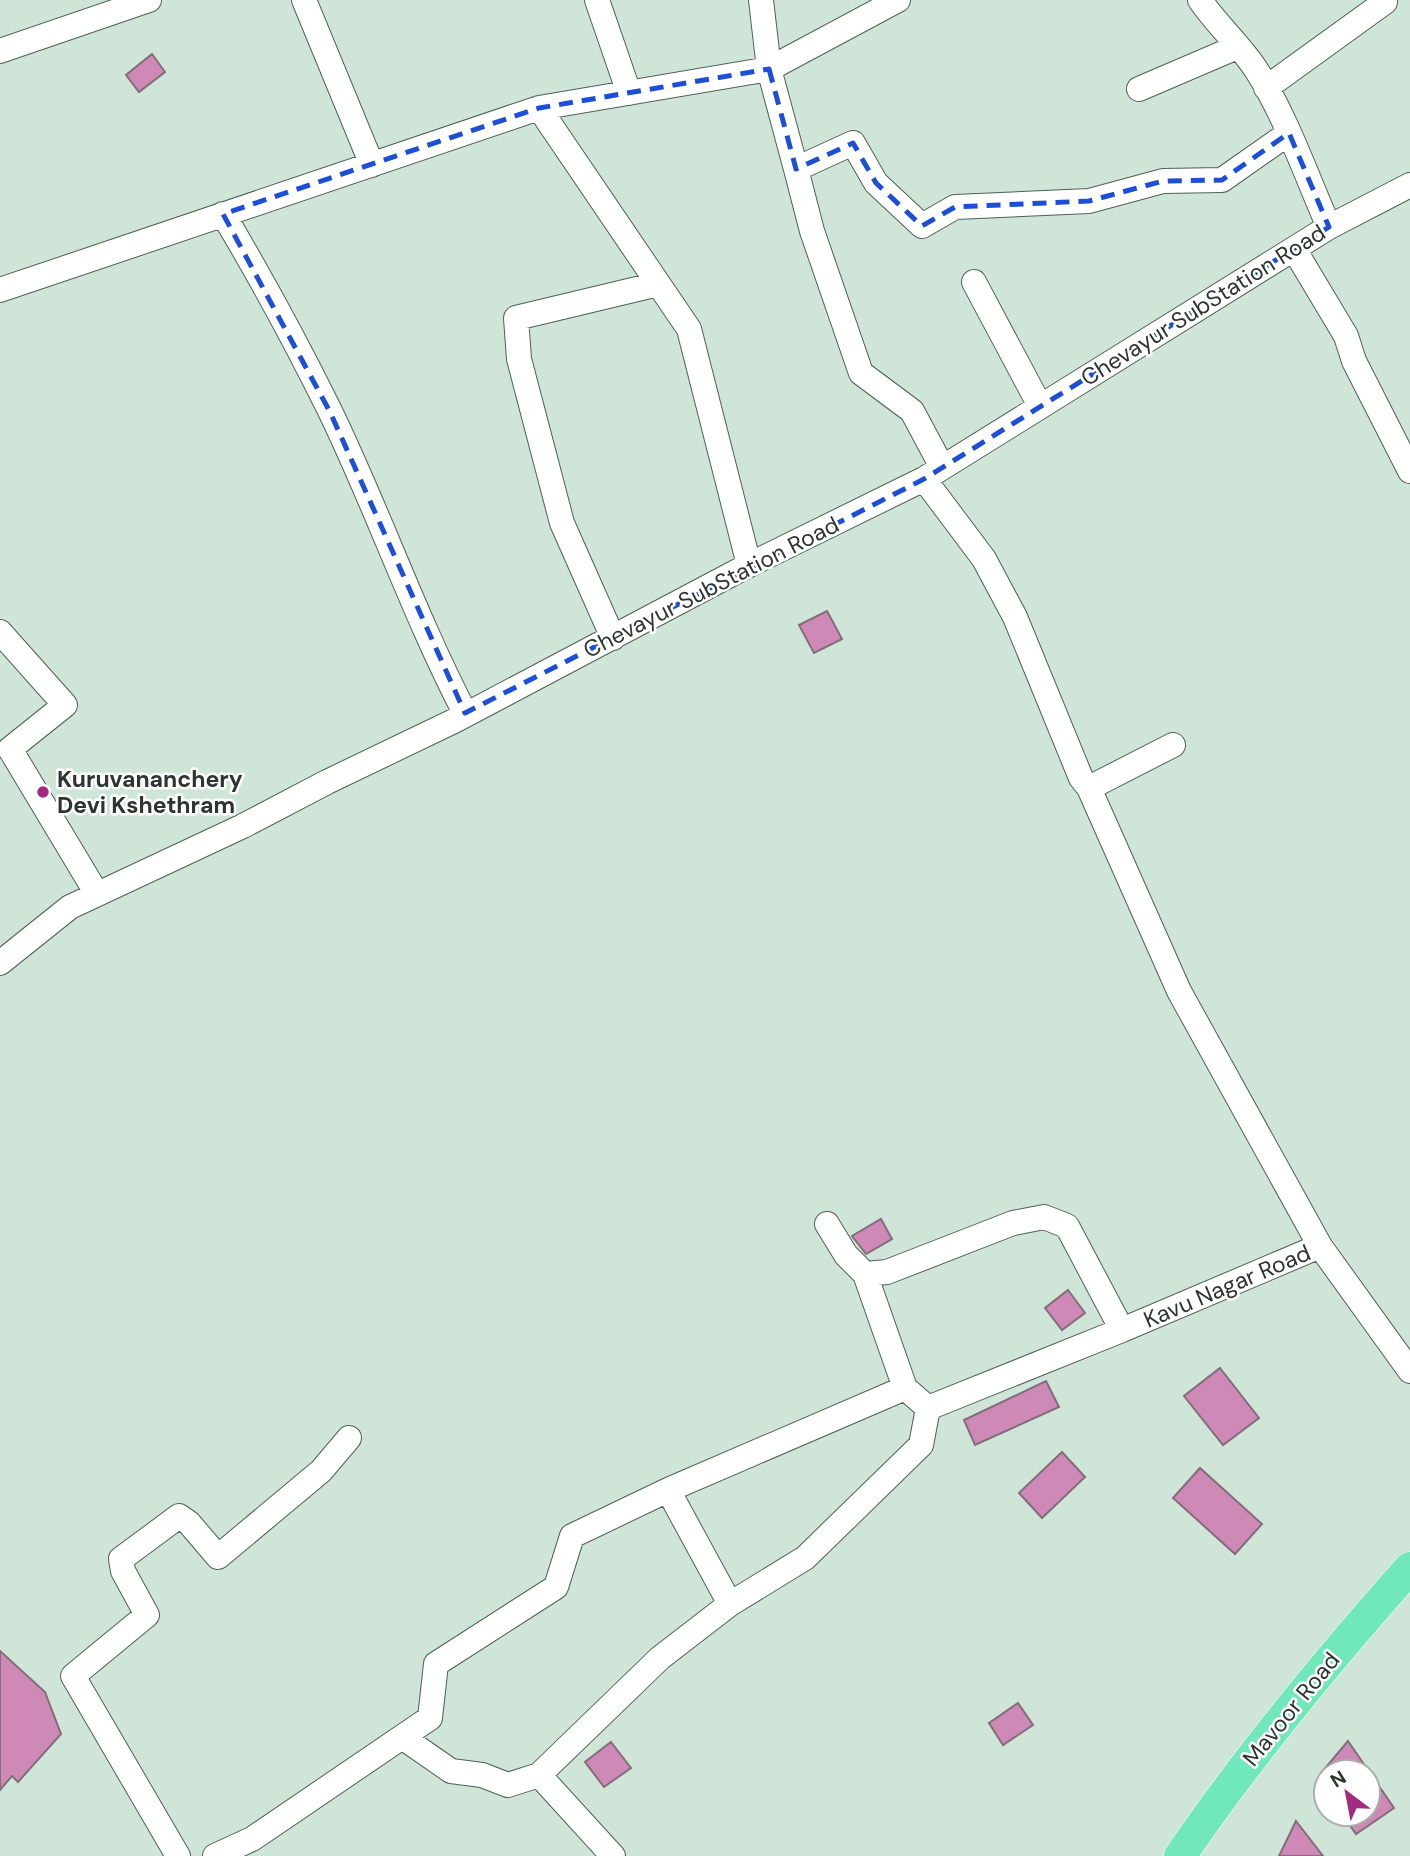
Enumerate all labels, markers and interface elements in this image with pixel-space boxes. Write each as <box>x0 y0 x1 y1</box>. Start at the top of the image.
street label: Chevayur SubStation Road <box>1075 217 1331 393</box>
street label: Chevayur SubStation Road <box>578 509 844 665</box>
place label: Kuruvananchery Devi Kshethram <box>57 764 243 820</box>
marker: Kuruvananchery Devi Kshethram <box>35 784 51 800</box>
street label: Kavu Nagar Road <box>1139 1237 1315 1335</box>
street label: Mavoor Road <box>1236 1646 1346 1772</box>
north arrow <box>1312 1758 1382 1828</box>
text: N <box>1326 1765 1351 1793</box>

